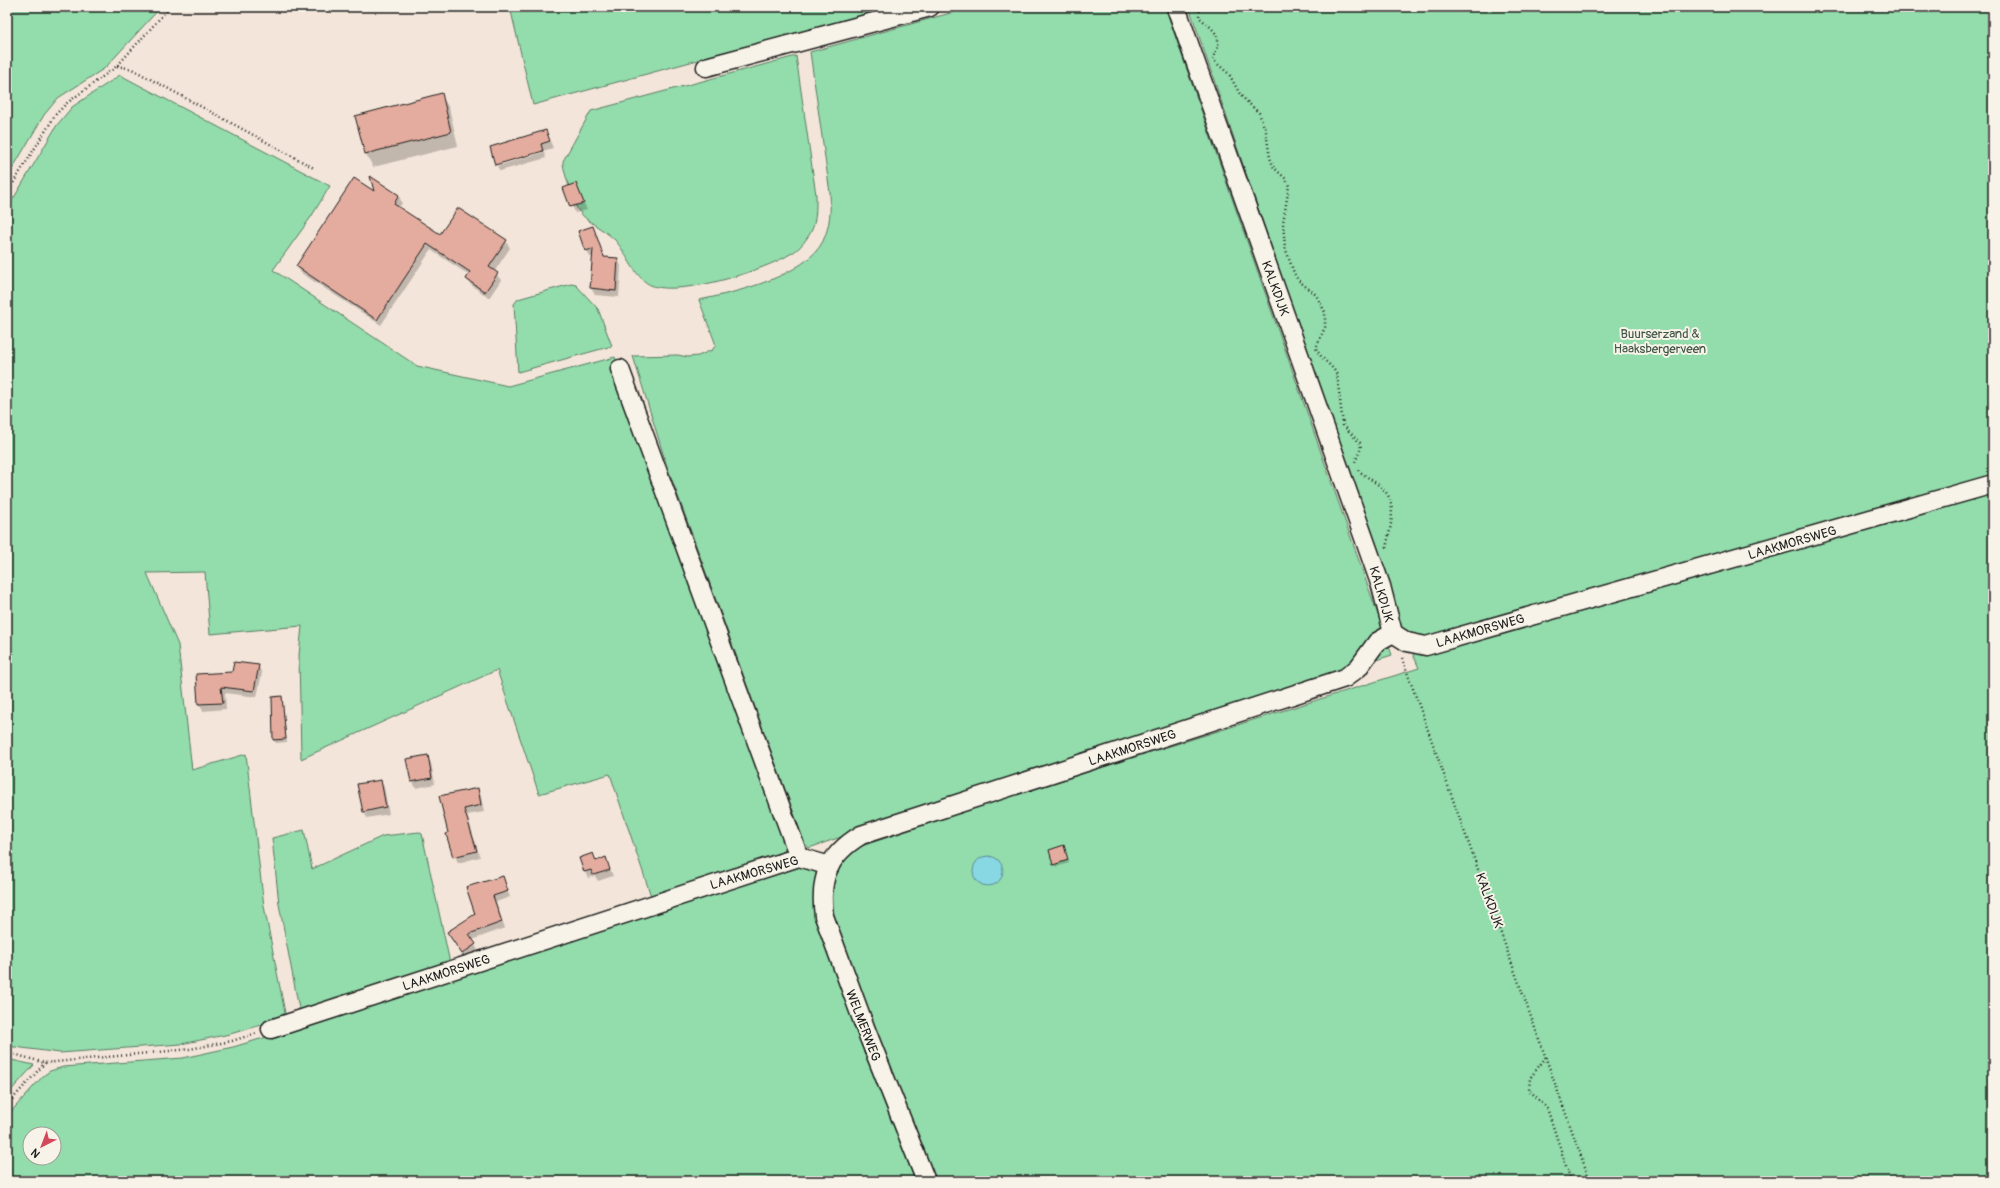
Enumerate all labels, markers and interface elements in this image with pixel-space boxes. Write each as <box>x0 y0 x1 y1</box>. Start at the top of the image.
street label: KALKDIJK <box>1258 259 1292 318</box>
park label: Buurserzand & Haaksbergerveen <box>1614 326 1706 357</box>
street label: LAAKMORSWEG <box>1746 523 1838 563</box>
street label: KALKDIJK <box>1365 565 1397 624</box>
street label: LAAKMORSWEG <box>1434 611 1526 651</box>
street label: LAAKMORSWEG <box>1086 726 1178 770</box>
street label: LAAKMORSWEG <box>708 853 800 893</box>
street label: KALKDIJK <box>1472 871 1506 930</box>
street label: LAAKMORSWEG <box>400 951 492 995</box>
street label: WELMERWEG <box>842 987 884 1063</box>
north arrow <box>22 1126 62 1166</box>
text: N <box>28 1145 43 1160</box>

